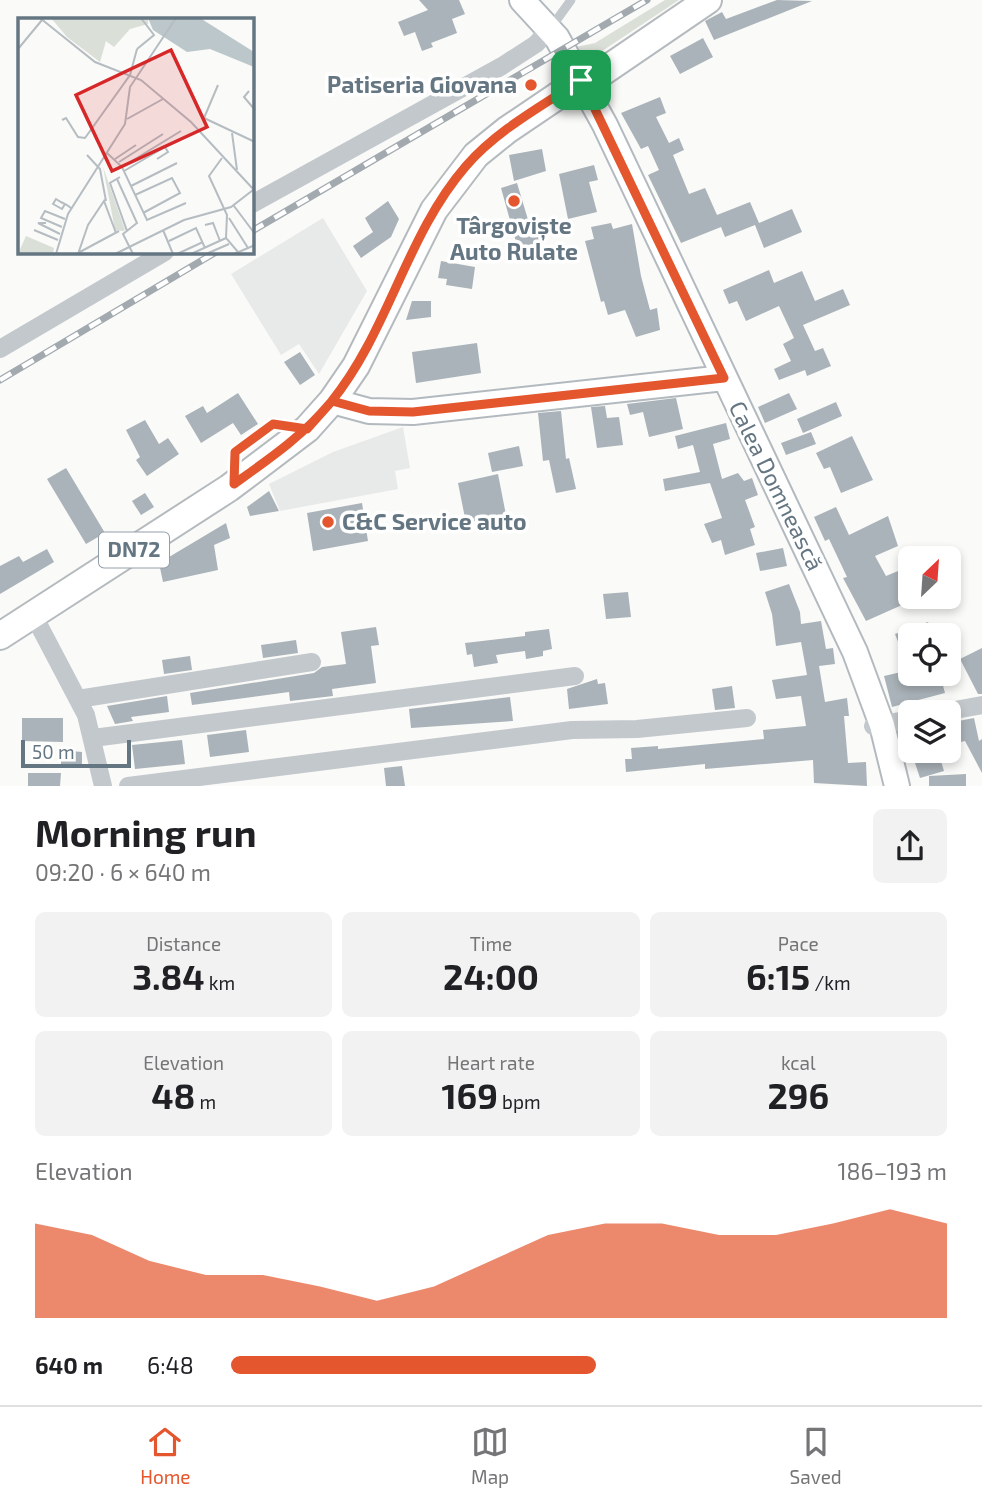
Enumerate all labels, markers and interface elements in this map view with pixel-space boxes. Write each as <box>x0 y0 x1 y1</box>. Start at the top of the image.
inset map <box>18 18 254 254</box>
pin <box>551 50 611 110</box>
icon: arrive <box>562 61 600 99</box>
place label: Patiseria Giovana <box>327 70 517 98</box>
marker: Patiseria Giovana <box>523 77 539 93</box>
marker: Târgoviște Auto Rulate <box>506 193 522 209</box>
place label: Târgoviște Auto Rulate <box>450 211 578 265</box>
street label: Calea Domnească <box>724 396 830 575</box>
place label: C&C Service auto <box>342 507 527 535</box>
marker: C&C Service auto <box>320 514 336 530</box>
road number: DN72 <box>99 532 169 568</box>
north arrow <box>898 546 961 609</box>
map controls <box>898 546 961 763</box>
button: locate <box>898 623 961 686</box>
button: layers <box>898 700 961 763</box>
scale bar <box>21 736 131 768</box>
text: 50 m <box>32 740 75 763</box>
text: Morning run <box>35 809 256 855</box>
button: share <box>873 809 947 883</box>
text: 09:20 · 6 × 640 m <box>35 858 211 886</box>
text: Distance <box>146 932 221 955</box>
text: Time <box>470 932 512 955</box>
text: Pace <box>778 932 819 955</box>
text: 3.84 <box>132 955 205 997</box>
text: 24:00 <box>443 955 539 997</box>
text: 6:15 <box>746 955 810 997</box>
text: km <box>205 971 235 994</box>
text: /km <box>810 971 851 994</box>
text: Elevation <box>143 1051 224 1074</box>
text: Heart rate <box>447 1051 535 1074</box>
text: kcal <box>781 1051 816 1074</box>
text: 48 <box>151 1074 195 1116</box>
text: 169 <box>441 1074 498 1116</box>
text: 296 <box>768 1074 829 1116</box>
text: m <box>195 1090 216 1113</box>
text: bpm <box>498 1090 541 1113</box>
text: Elevation <box>35 1157 133 1185</box>
text: 186–193 m <box>837 1157 947 1185</box>
text: 640 m <box>35 1351 103 1379</box>
text: 6:48 <box>147 1351 194 1379</box>
tab: Home <box>140 1423 191 1488</box>
tab: Map <box>471 1423 509 1488</box>
tab: Saved <box>790 1423 842 1488</box>

